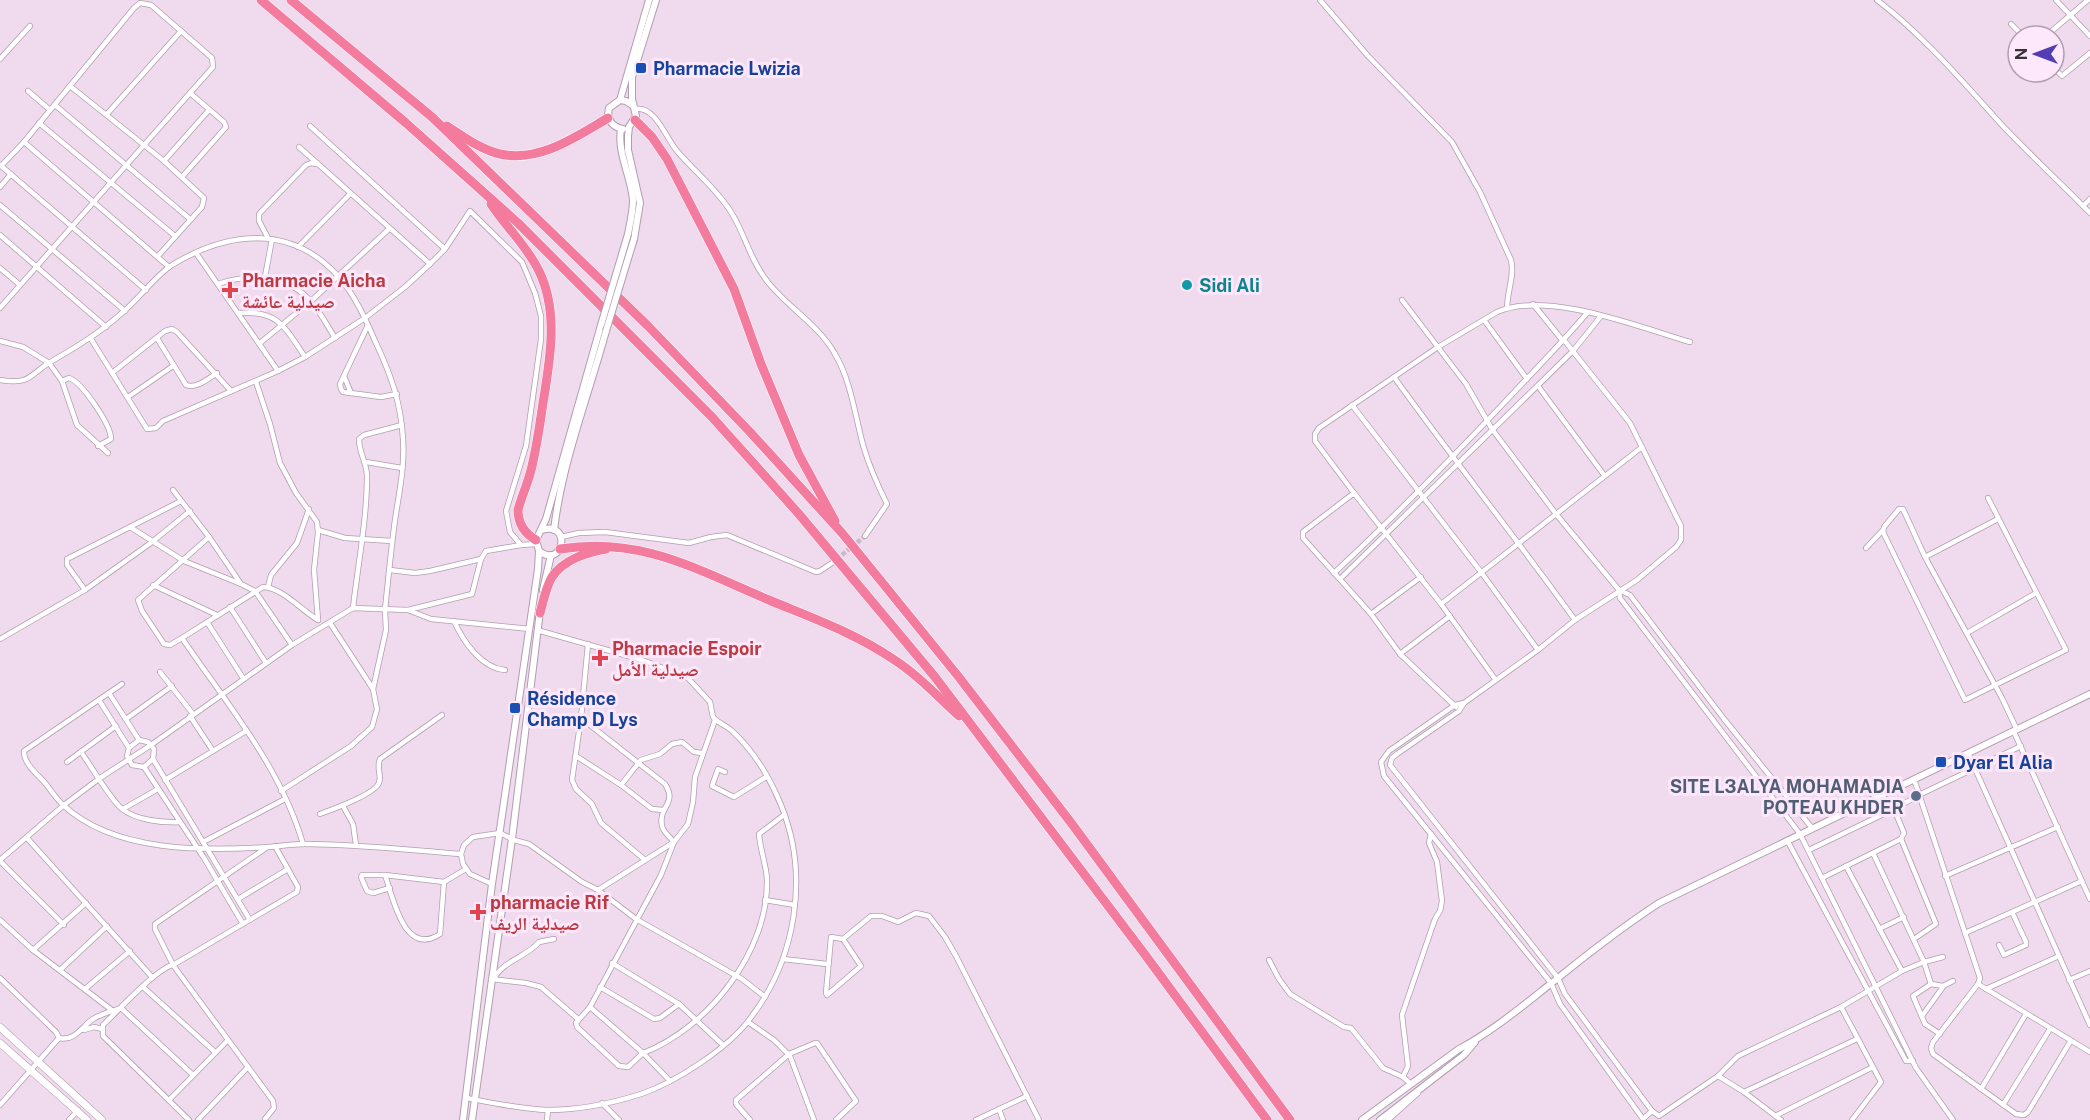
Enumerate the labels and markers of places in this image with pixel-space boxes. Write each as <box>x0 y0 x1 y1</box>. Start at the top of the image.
place label: Pharmacie Lwizia <box>653 58 801 79</box>
marker: Pharmacie Lwizia <box>634 61 648 75</box>
place label: Pharmacie Aicha صيدلية عائشة <box>242 270 386 312</box>
place label: Sidi Ali <box>1199 275 1260 296</box>
marker: Sidi Ali <box>1180 278 1194 292</box>
marker: Pharmacie Aicha صيدلية عائشة <box>223 283 237 297</box>
place label: Pharmacie Espoir صيدلية الأمل <box>612 638 762 681</box>
marker: Pharmacie Espoir صيدلية الأمل <box>593 651 607 665</box>
place label: Résidence Champ D Lys <box>527 688 638 730</box>
marker: Résidence Champ D Lys <box>508 701 522 715</box>
place label: Dyar El Alia <box>1953 752 2053 773</box>
marker: Dyar El Alia <box>1934 755 1948 769</box>
place label: SITE L3ALYA MOHAMADIA POTEAU KHDER <box>1670 776 1904 818</box>
marker: SITE L3ALYA MOHAMADIA POTEAU KHDER <box>1909 789 1923 803</box>
place label: pharmacie Rif صيدلية الريف <box>490 892 609 934</box>
marker: pharmacie Rif صيدلية الريف <box>471 905 485 919</box>

